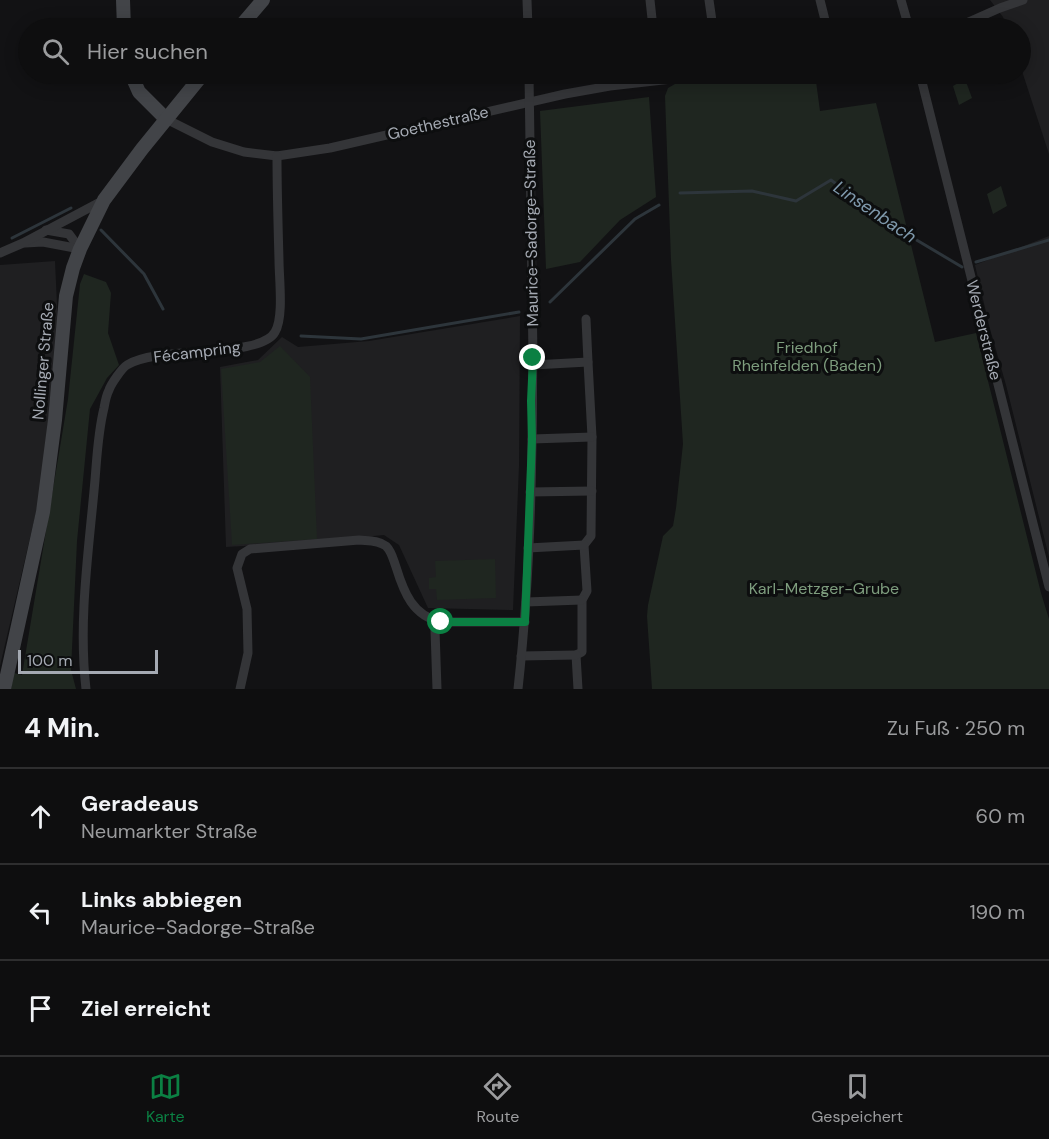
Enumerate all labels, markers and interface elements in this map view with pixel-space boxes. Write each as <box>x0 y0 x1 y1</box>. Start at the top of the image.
search box <box>18 18 1031 84</box>
icon: search <box>39 35 72 68</box>
text: Hier suchen <box>87 37 208 66</box>
street label: Goethestraße <box>385 101 491 145</box>
street label: Maurice-Sadorge-Straße <box>519 139 543 327</box>
water label: Linsenbach <box>829 175 921 249</box>
street label: Werderstraße <box>961 278 1007 382</box>
street label: Nollinger Straße <box>27 301 59 421</box>
street label: Fécampring <box>152 336 242 368</box>
park label: Friedhof Rheinfelden (Baden) <box>732 337 882 376</box>
route end <box>519 344 545 370</box>
park label: Karl-Metzger-Grube <box>749 578 899 599</box>
route start <box>427 608 453 634</box>
scale bar <box>18 647 158 674</box>
text: 100 m <box>27 650 72 671</box>
text: 4 Min. <box>24 711 100 745</box>
text: Zu Fuß · 250 m <box>887 715 1025 741</box>
text: Geradeaus <box>81 789 199 818</box>
icon: ahead <box>24 800 57 833</box>
text: 60 m <box>976 803 1025 829</box>
text: Neumarkter Straße <box>81 818 257 844</box>
text: Links abbiegen <box>81 885 242 914</box>
icon: left <box>24 896 57 929</box>
text: 190 m <box>969 899 1025 925</box>
text: Maurice-Sadorge-Straße <box>81 914 315 940</box>
icon: arrive <box>24 992 57 1025</box>
text: Ziel erreicht <box>81 994 211 1023</box>
tab: Karte <box>146 1070 185 1127</box>
tab: Route <box>477 1070 519 1127</box>
tab: Gespeichert <box>811 1070 903 1127</box>

